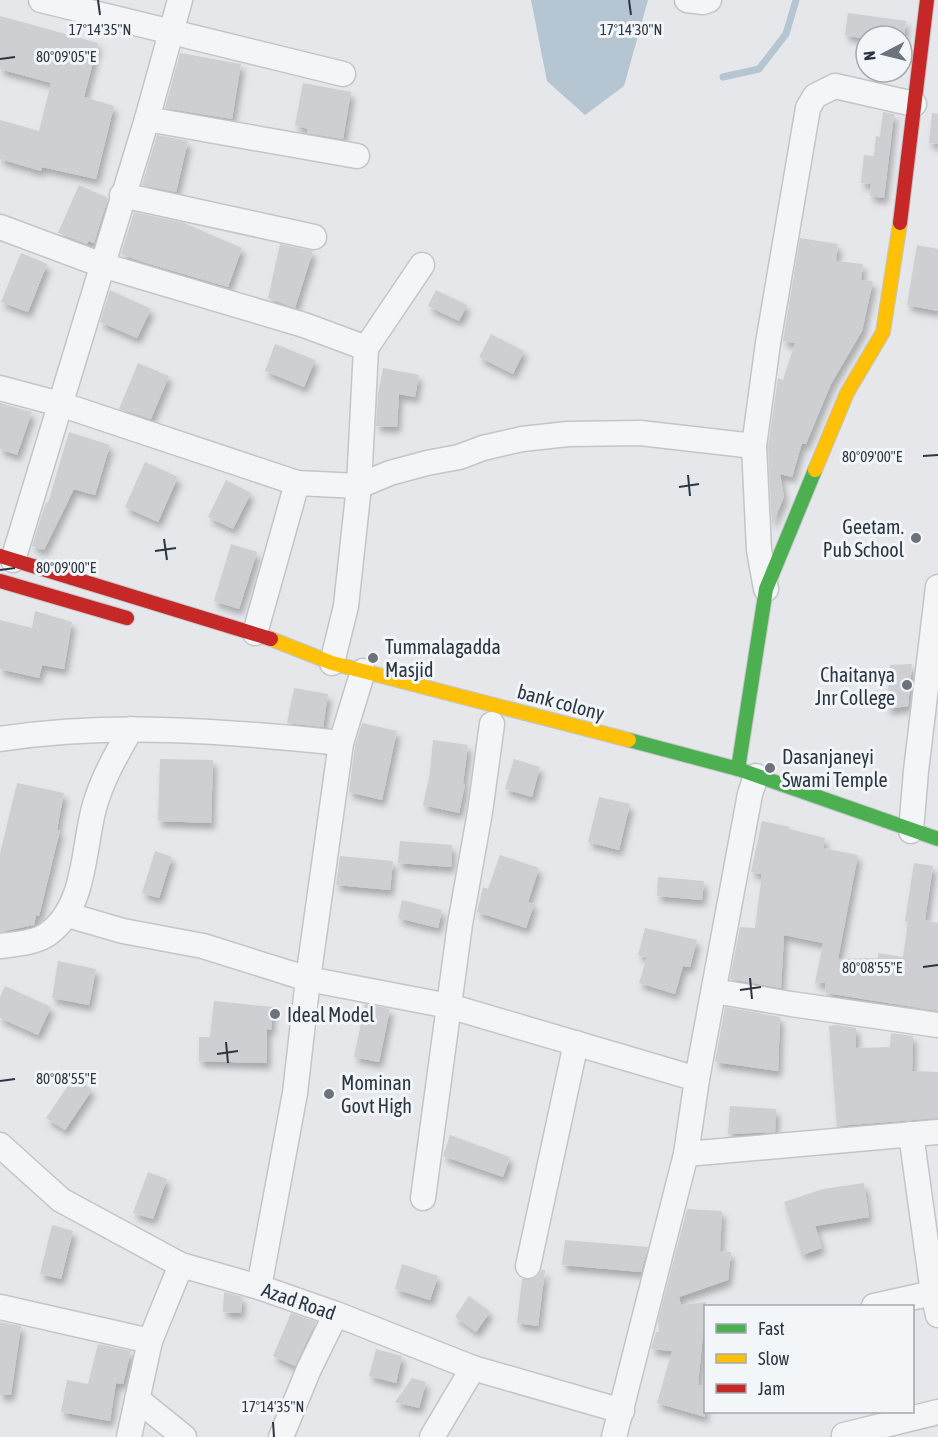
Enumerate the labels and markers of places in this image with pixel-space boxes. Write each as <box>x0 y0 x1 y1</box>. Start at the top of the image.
place label: Geetam. Pub School <box>823 515 905 561</box>
marker: Geetam. Pub School <box>909 531 923 545</box>
place label: Tummalagadda Masjid <box>385 635 501 681</box>
marker: Tummalagadda Masjid <box>366 651 380 665</box>
place label: Chaitanya Jnr College <box>815 663 895 709</box>
marker: Chaitanya Jnr College <box>900 678 914 692</box>
place label: Dasanjaneyi Swami Temple <box>782 745 888 791</box>
marker: Dasanjaneyi Swami Temple <box>763 761 777 775</box>
place label: Ideal Model <box>287 1003 375 1026</box>
marker: Ideal Model <box>268 1007 282 1021</box>
place label: Mominan Govt High <box>341 1071 412 1117</box>
marker: Mominan Govt High <box>322 1087 336 1101</box>

